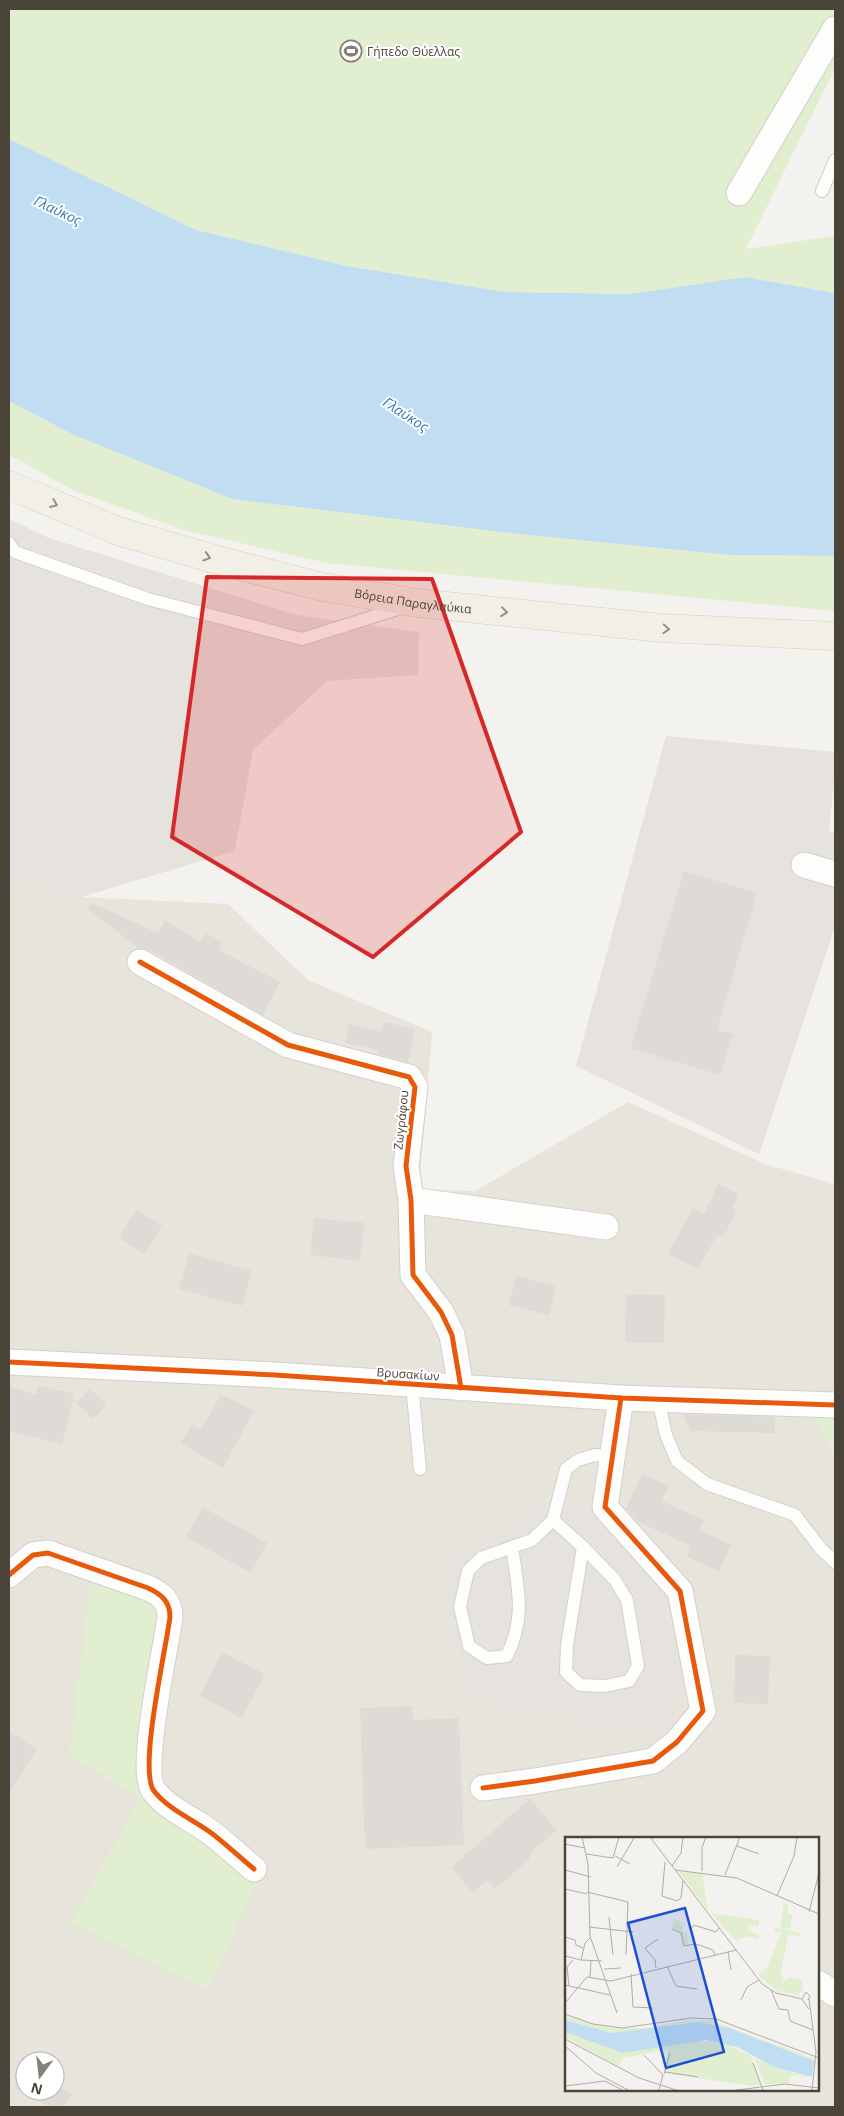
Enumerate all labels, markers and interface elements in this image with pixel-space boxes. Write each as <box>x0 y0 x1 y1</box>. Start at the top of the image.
sports icon: Γήπεδο Θύελλας <box>339 39 363 63</box>
place label: Γήπεδο Θύελλας <box>367 43 460 60</box>
water label: Γλαύκος <box>31 191 86 230</box>
water label: Γλαύκος <box>380 392 433 436</box>
one-way arrow <box>49 498 58 509</box>
one-way arrow <box>203 552 211 562</box>
street label: Βόρεια Παραγλαύκια <box>353 584 473 617</box>
one-way arrow <box>500 606 508 617</box>
one-way arrow <box>662 623 670 634</box>
street label: Ζωγράφου <box>389 1089 413 1151</box>
street label: Βρυσακίων <box>376 1363 440 1385</box>
inset map <box>565 1837 819 2091</box>
north arrow <box>15 2051 65 2101</box>
text: N <box>29 2078 44 2100</box>

